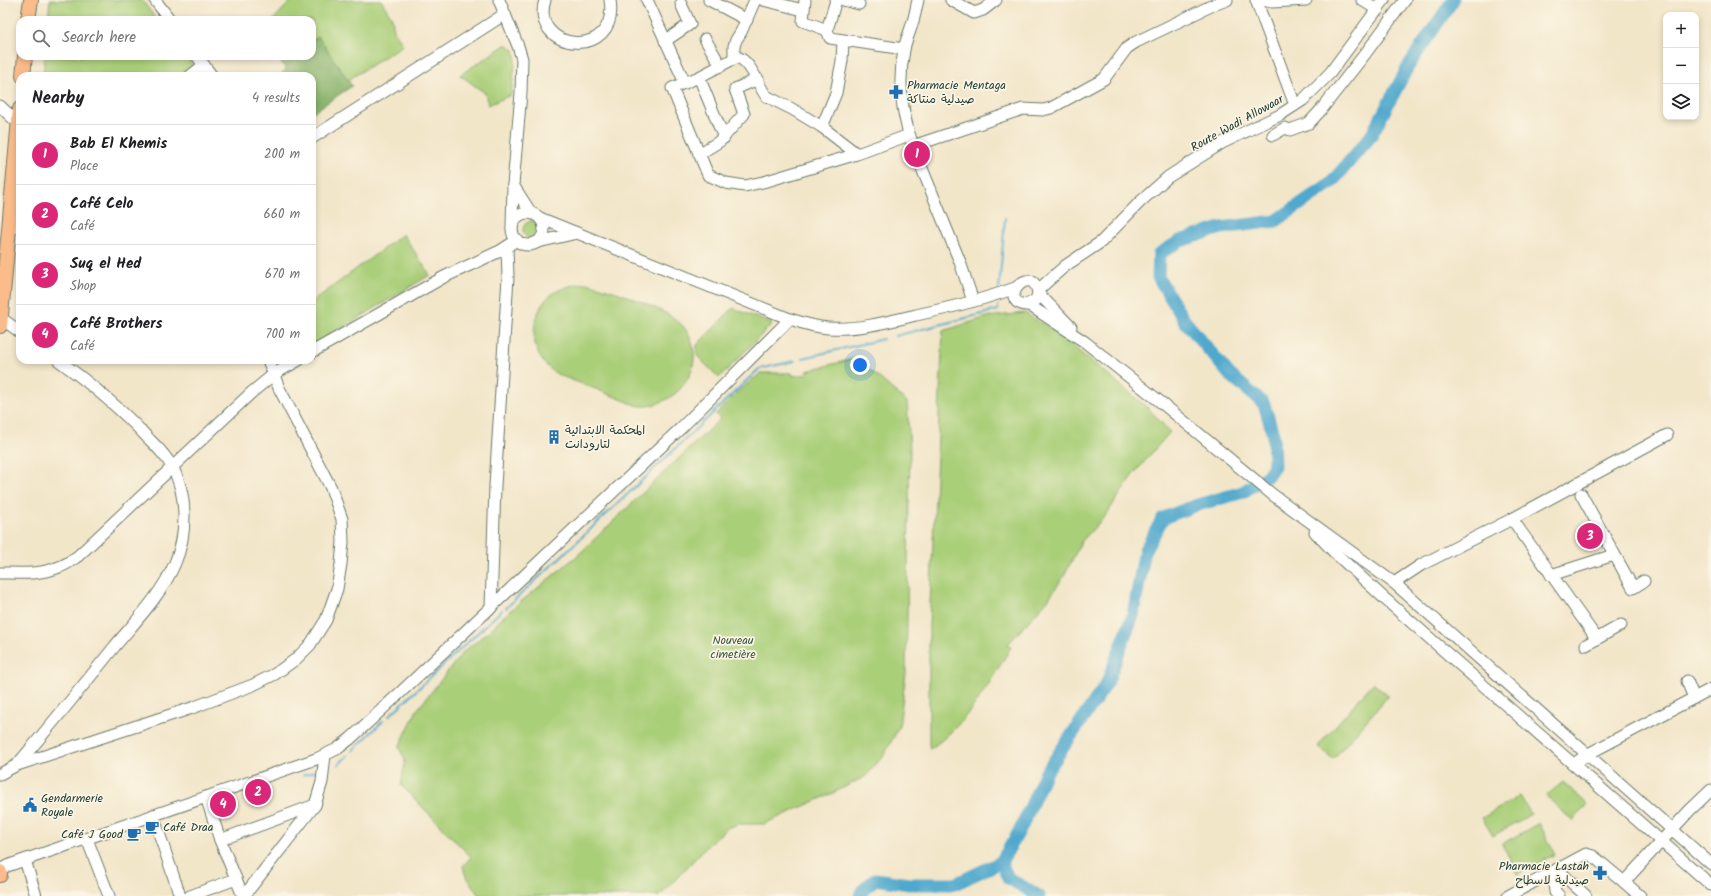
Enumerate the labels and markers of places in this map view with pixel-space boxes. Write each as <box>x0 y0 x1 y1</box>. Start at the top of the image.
place label: Pharmacie Mentaga صيدلية منتاكة <box>907 76 1006 109</box>
pharmacy icon: Pharmacie Mentaga صيدلية منتاكة <box>888 84 904 100</box>
pin: 1 <box>904 139 930 169</box>
place label: المحكمة الابتدائية لتارودانت <box>565 421 645 454</box>
building icon: المحكمة الابتدائية لتارودانت <box>546 429 562 445</box>
pin: 3 <box>1577 521 1603 551</box>
pin: 2 <box>245 777 271 807</box>
place label: Gendarmerie Royale <box>41 789 103 822</box>
pin: 4 <box>210 789 236 819</box>
public building icon: Gendarmerie Royale <box>22 797 38 813</box>
place label: Café Draa <box>163 818 214 837</box>
cafe icon: Café Draa <box>144 819 160 835</box>
place label: Café J Good <box>61 825 124 844</box>
cafe icon: Café J Good <box>126 826 142 842</box>
place label: Pharmacie Lastah صيدلية لاسطاح <box>1499 857 1589 890</box>
pharmacy icon: Pharmacie Lastah صيدلية لاسطاح <box>1592 865 1608 881</box>

